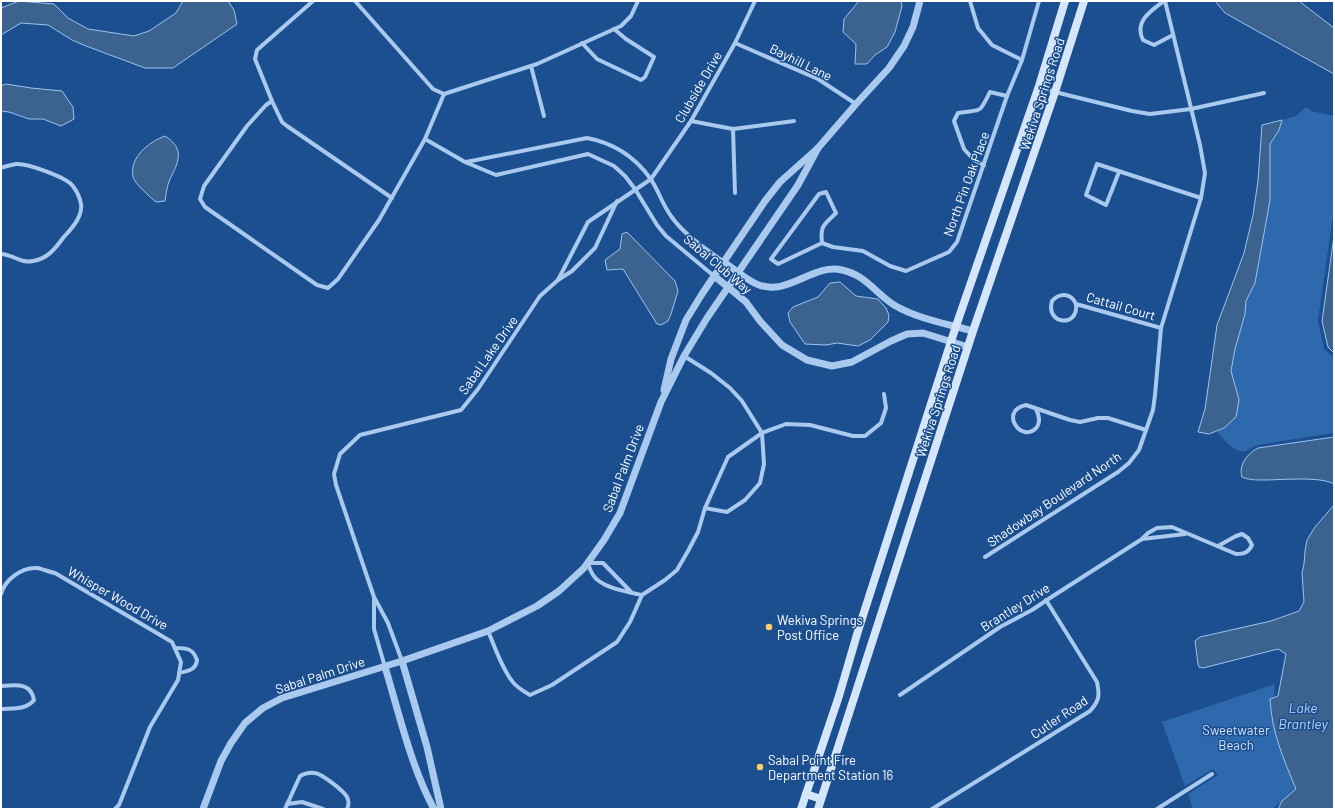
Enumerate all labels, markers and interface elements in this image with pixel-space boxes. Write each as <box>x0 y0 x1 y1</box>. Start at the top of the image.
street label: Wekiva Springs Road <box>1016 36 1068 152</box>
street label: Bayhill Lane <box>767 40 835 84</box>
street label: Clubside Drive <box>671 48 725 126</box>
street label: North Pin Oak Place <box>940 129 992 239</box>
street label: Sabal Club Way <box>681 231 755 297</box>
street label: Cattail Court <box>1085 289 1157 323</box>
street label: Sabal Lake Drive <box>455 313 521 397</box>
street label: Wekiva Springs Road <box>912 343 964 459</box>
street label: Sabal Palm Drive <box>599 422 647 514</box>
street label: Shadowbay Boulevard North <box>984 448 1124 550</box>
street label: Whisper Wood Drive <box>65 563 171 633</box>
street label: Brantley Drive <box>977 579 1053 635</box>
place label: Wekiva Springs Post Office <box>777 612 863 643</box>
marker: Wekiva Springs Post Office <box>764 622 774 632</box>
street label: Sabal Palm Drive <box>273 653 367 697</box>
street label: Cutler Road <box>1027 692 1091 742</box>
water label: Lake Brantley <box>1278 699 1328 732</box>
park label: Sweetwater Beach <box>1202 722 1270 753</box>
place label: Sabal Point Fire Department Station 16 <box>768 752 894 783</box>
marker: Sabal Point Fire Department Station 16 <box>755 762 765 772</box>

